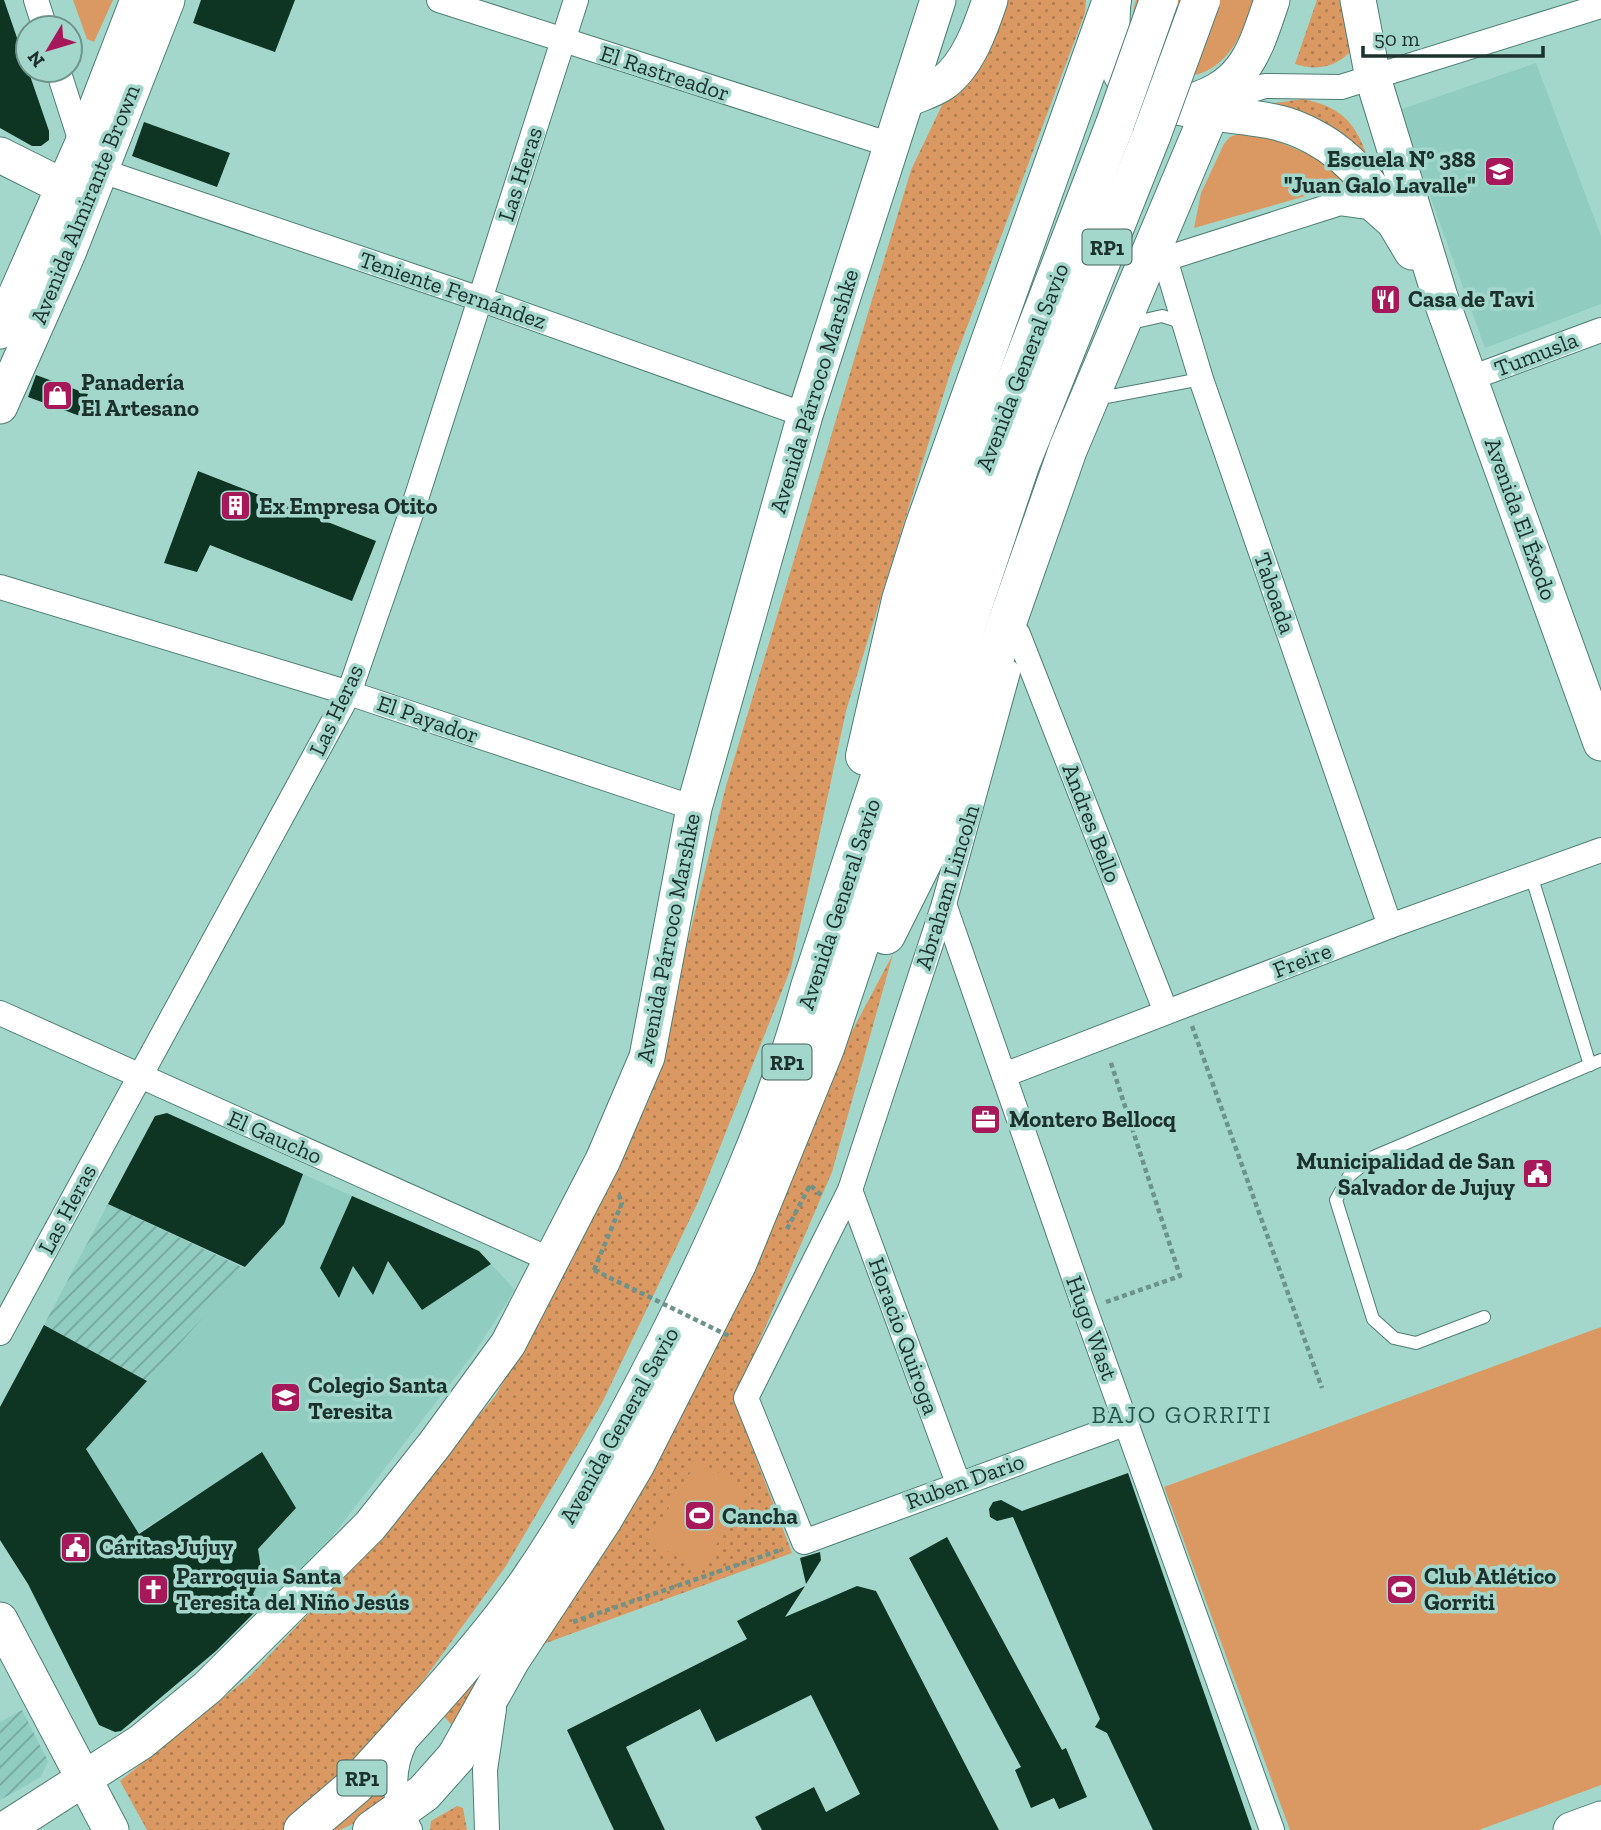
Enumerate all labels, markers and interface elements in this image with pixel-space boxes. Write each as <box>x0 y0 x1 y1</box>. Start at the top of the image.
north arrow <box>14 14 84 84</box>
scale bar <box>1363 14 1543 58</box>
text: 50 m <box>1374 26 1420 51</box>
street label: El Rastreador <box>597 39 733 107</box>
text: N <box>22 46 50 72</box>
street label: Avenida Almirante Brown <box>24 80 146 328</box>
street label: Las Heras <box>492 123 548 225</box>
place label: Escuela N° 388 "Juan Galo Lavalle" <box>1284 145 1476 199</box>
school or university icon: Escuela N° 388 "Juan Galo Lavalle" <box>1482 155 1516 189</box>
road number: RP1 <box>1082 230 1132 264</box>
street label: Teniente Fernández <box>356 245 551 335</box>
street label: Avenida General Savio <box>969 259 1075 475</box>
street label: Avenida Párroco Marshke <box>764 266 864 516</box>
restaurant icon: Casa de Tavi <box>1368 282 1402 316</box>
place label: Casa de Tavi <box>1408 285 1534 313</box>
street label: Tumusla <box>1490 325 1582 383</box>
place label: Panadería El Artesano <box>81 368 199 422</box>
shop icon: Panadería El Artesano <box>41 378 75 412</box>
street label: Avenida El Éxodo <box>1479 434 1563 604</box>
building icon: Ex Empresa Otito <box>219 489 253 523</box>
place label: Ex Empresa Otito <box>259 492 438 520</box>
street label: Taboada <box>1248 549 1302 637</box>
street label: Las Heras <box>303 660 369 760</box>
street label: El Payador <box>374 689 482 749</box>
street label: Andres Bello <box>1056 760 1128 886</box>
street label: Avenida General Savio <box>792 795 886 1013</box>
street label: Abraham Lincoln <box>909 801 985 973</box>
street label: Avenida Párroco Marshke <box>630 811 706 1065</box>
street label: Freire <box>1269 936 1335 984</box>
road number: RP1 <box>762 1044 812 1080</box>
office icon: Montero Bellocq <box>969 1102 1003 1136</box>
street label: El Gaucho <box>224 1104 326 1170</box>
place label: Montero Bellocq <box>1009 1105 1176 1133</box>
place label: Municipalidad de San Salvador de Jujuy <box>1296 1147 1516 1201</box>
public building icon: Municipalidad de San Salvador de Jujuy <box>1521 1157 1555 1191</box>
street label: Las Heras <box>32 1159 102 1259</box>
street label: Horacio Quiroga <box>863 1254 945 1418</box>
street label: Hugo Wast <box>1060 1272 1124 1384</box>
street label: Avenida General Savio <box>553 1322 685 1528</box>
place label: Colegio Santa Teresita <box>308 1371 448 1425</box>
school or university icon: Colegio Santa Teresita <box>268 1381 302 1415</box>
district label: BAJO GORRITI <box>1092 1400 1272 1429</box>
street label: Ruben Dario <box>902 1447 1028 1515</box>
sports icon: Cancha <box>682 1499 716 1533</box>
place label: Cancha <box>722 1502 798 1530</box>
public building icon: Cáritas Jujuy <box>59 1530 93 1564</box>
place label: Cáritas Jujuy <box>99 1533 234 1561</box>
place label: Parroquia Santa Teresita del Niño Jesús <box>176 1562 410 1616</box>
place label: Club Atlético Gorriti <box>1424 1562 1556 1616</box>
church icon: Parroquia Santa Teresita del Niño Jesús <box>136 1572 170 1606</box>
sports icon: Club Atlético Gorriti <box>1384 1572 1418 1606</box>
road number: RP1 <box>338 1760 386 1796</box>

